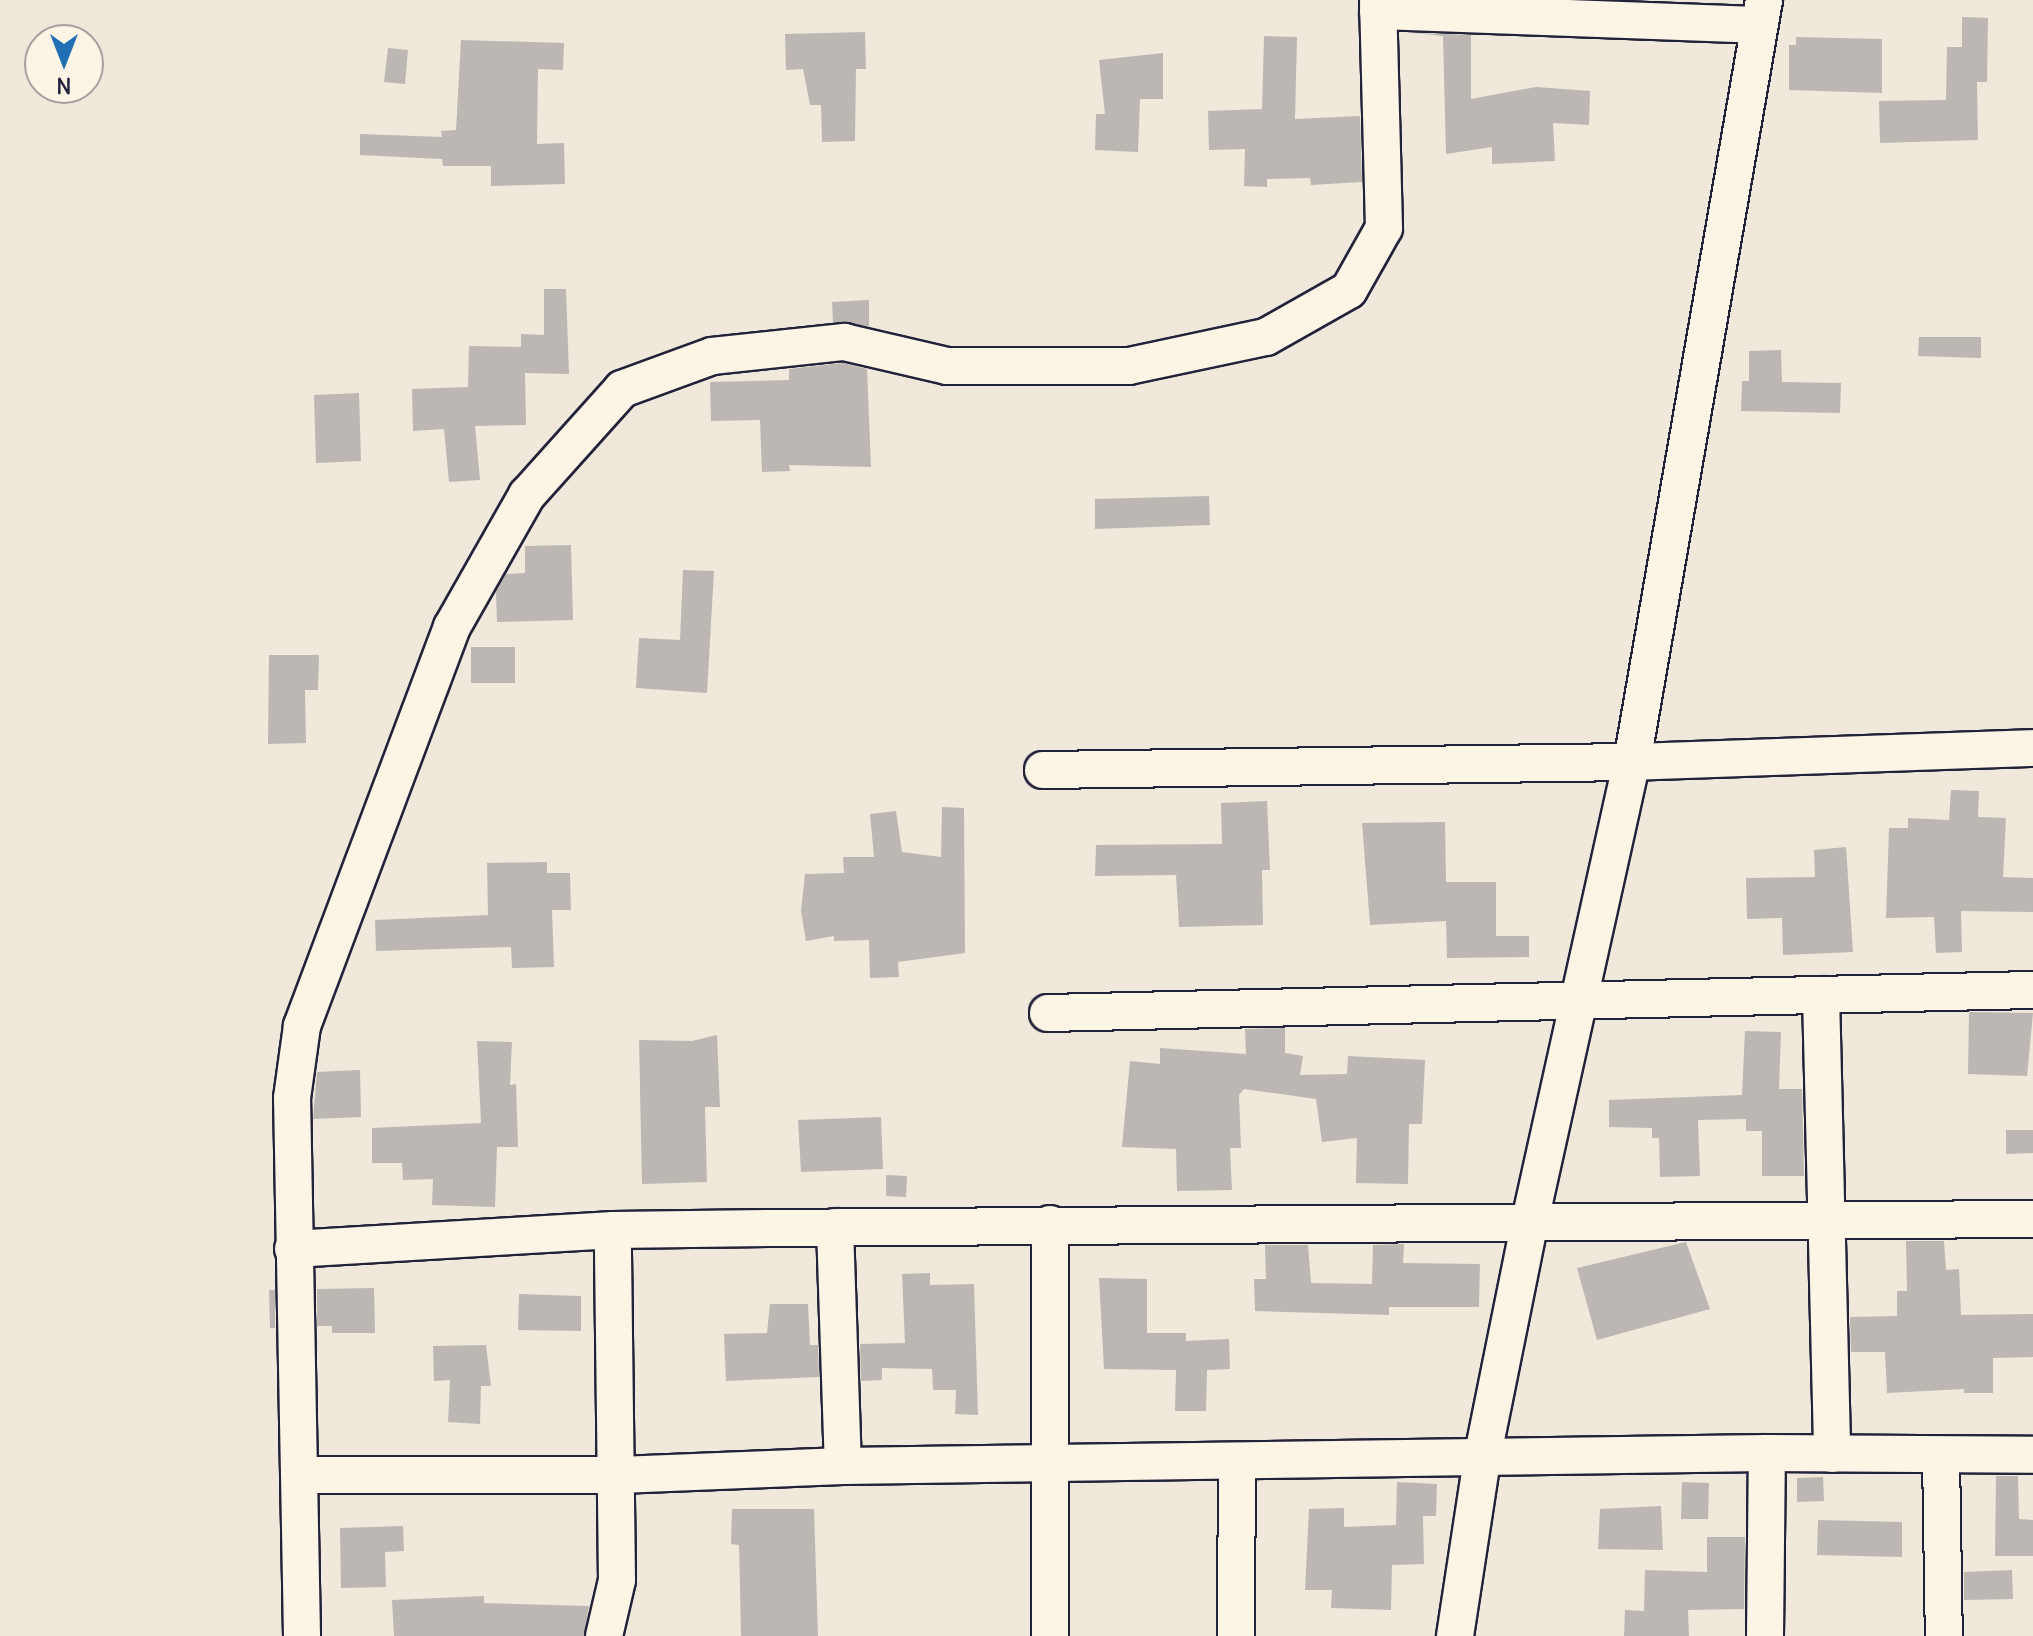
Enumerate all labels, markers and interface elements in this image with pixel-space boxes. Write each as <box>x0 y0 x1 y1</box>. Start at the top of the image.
north arrow <box>24 24 104 104</box>
text: N <box>56 72 72 100</box>

